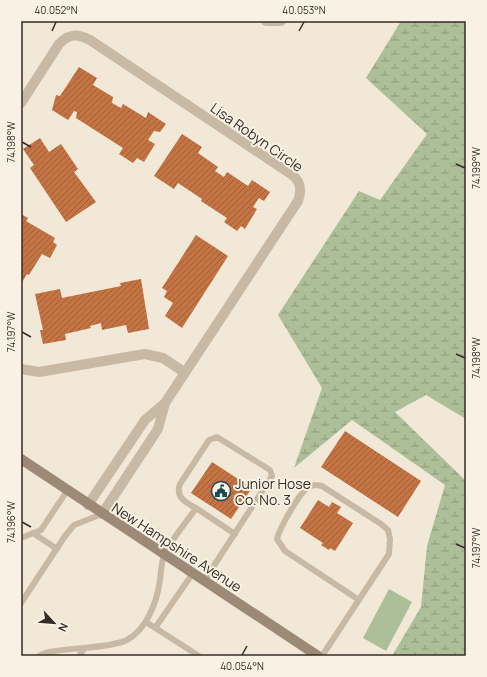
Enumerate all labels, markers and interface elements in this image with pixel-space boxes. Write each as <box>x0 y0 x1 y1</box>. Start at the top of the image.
text: 40.052°N <box>34 3 78 17</box>
text: 40.053°N <box>282 3 326 17</box>
street label: Lisa Robyn Circle <box>207 98 307 176</box>
text: 74.198°W <box>4 121 18 163</box>
text: 74.199°W <box>469 146 483 189</box>
text: 74.197°W <box>4 311 18 352</box>
text: 74.198°W <box>469 337 483 379</box>
place label: Junior Hose Co. No. 3 <box>235 474 311 509</box>
public building icon: Junior Hose Co. No. 3 <box>210 480 232 502</box>
street label: New Hampshire Avenue <box>108 498 246 596</box>
text: 74.196°W <box>4 500 18 543</box>
text: 74.197°W <box>469 527 483 568</box>
north arrow <box>34 603 74 643</box>
text: N <box>55 621 72 635</box>
text: 40.054°N <box>220 659 264 673</box>

